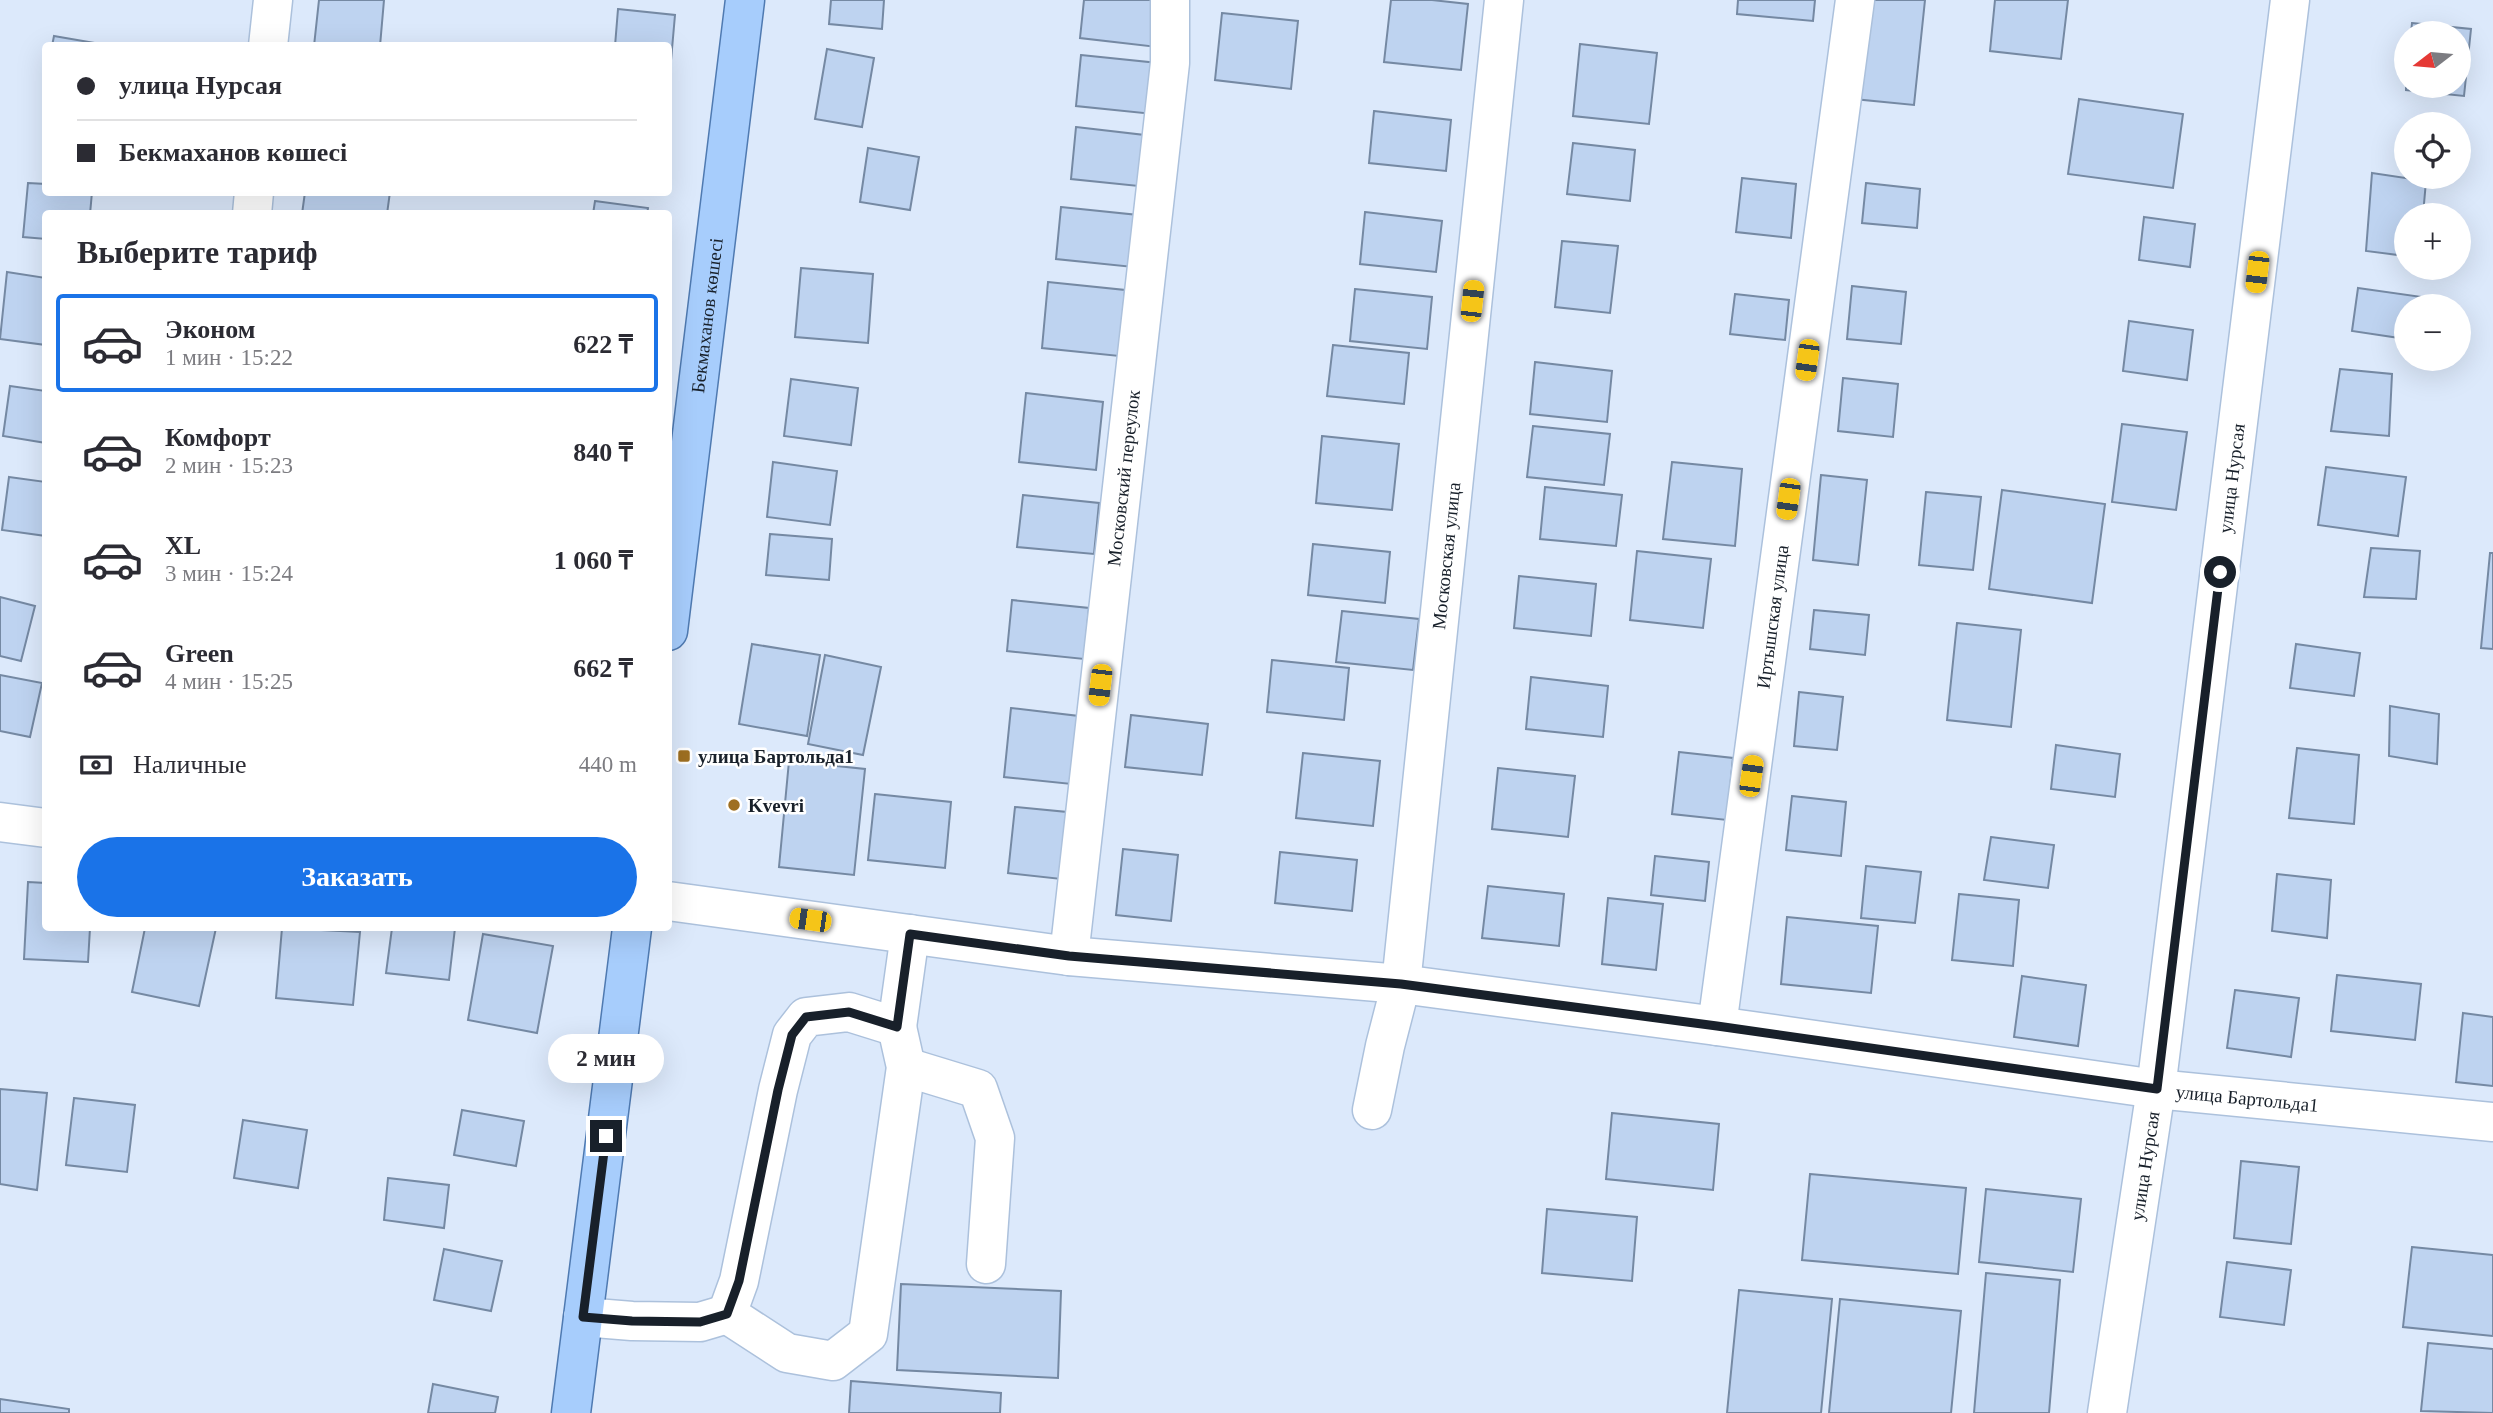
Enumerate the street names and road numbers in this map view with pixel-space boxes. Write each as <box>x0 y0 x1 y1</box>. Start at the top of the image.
street label: Бекмаханов көшесі <box>687 237 727 394</box>
street label: Московский переулок <box>1103 388 1144 567</box>
street label: улица Нурсая <box>2214 422 2249 534</box>
street label: Московская улица <box>1428 481 1465 630</box>
street label: Иртышская улица <box>1752 543 1793 690</box>
street label: улица Бартольда1 <box>2175 1081 2320 1116</box>
street label: улица Нурсая <box>2126 1110 2164 1222</box>

